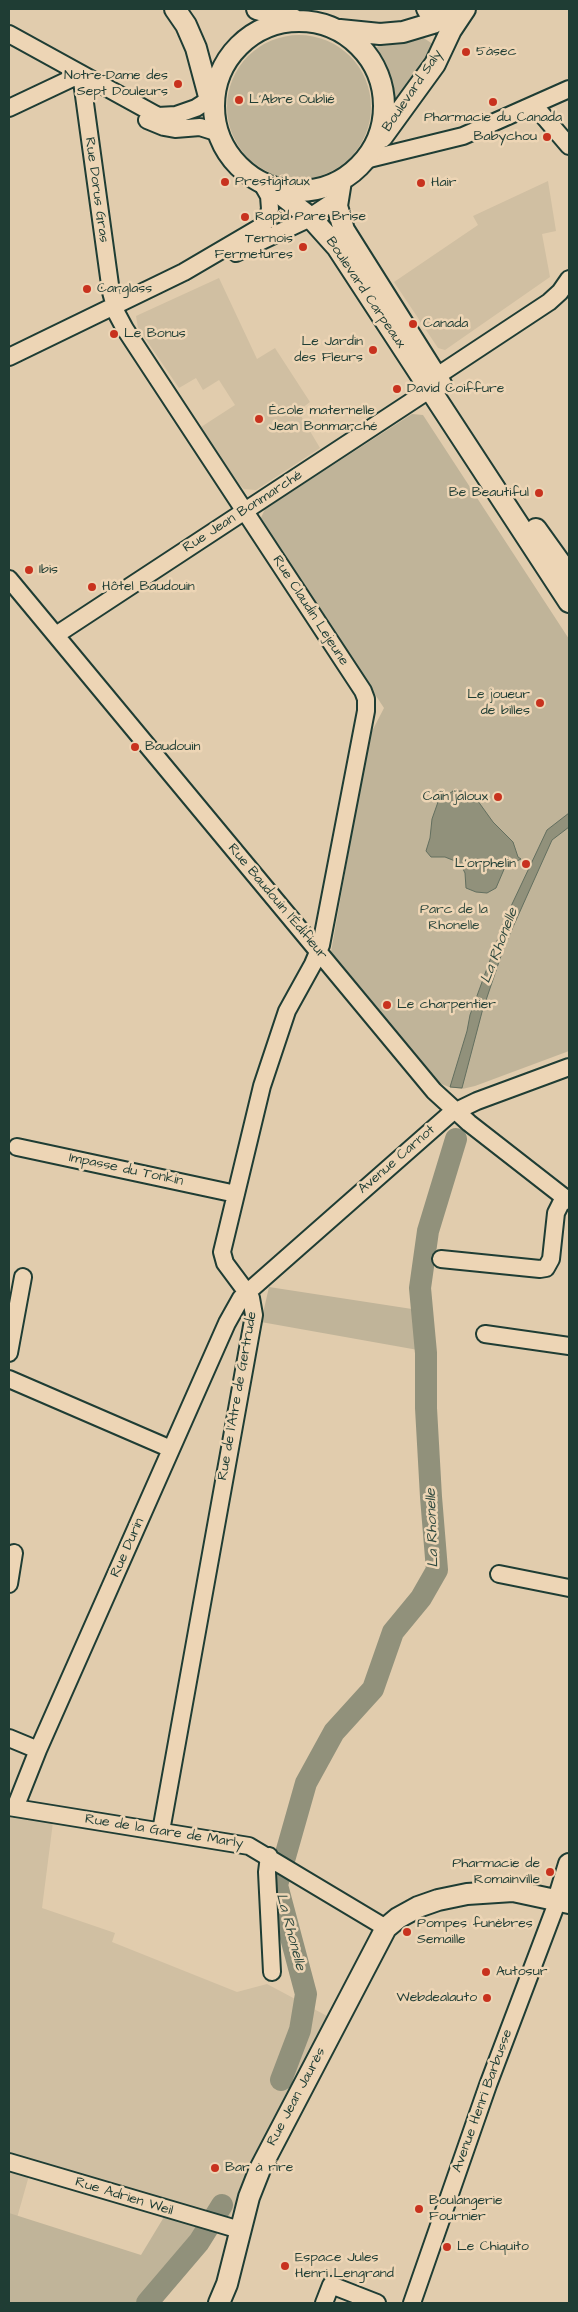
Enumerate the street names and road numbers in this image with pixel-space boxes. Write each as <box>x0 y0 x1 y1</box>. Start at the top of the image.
street label: Boulevard Saly <box>379 47 447 135</box>
street label: Rue Dorus Gras <box>80 136 112 244</box>
street label: Boulevard Carpeaux <box>322 234 408 352</box>
street label: Rue Jean Bonmarché <box>180 467 306 557</box>
street label: Rue Claudin Lejeune <box>268 553 352 669</box>
street label: Rue Baudouin l'Édifieur <box>224 841 330 963</box>
street label: Avenue Carnot <box>355 1122 439 1198</box>
street label: Impasse du Tonkin <box>67 1150 185 1190</box>
street label: Rue de l'Atre de Gertrude <box>215 1310 261 1482</box>
street label: Rue Durin <box>107 1516 149 1580</box>
street label: Rue de la Gare de Marly <box>84 1811 244 1853</box>
street label: Avenue Henri Barbusse <box>449 2027 517 2175</box>
street label: Rue Jean Jaurès <box>264 2045 330 2149</box>
street label: Rue Adrien Weil <box>73 2174 175 2220</box>

